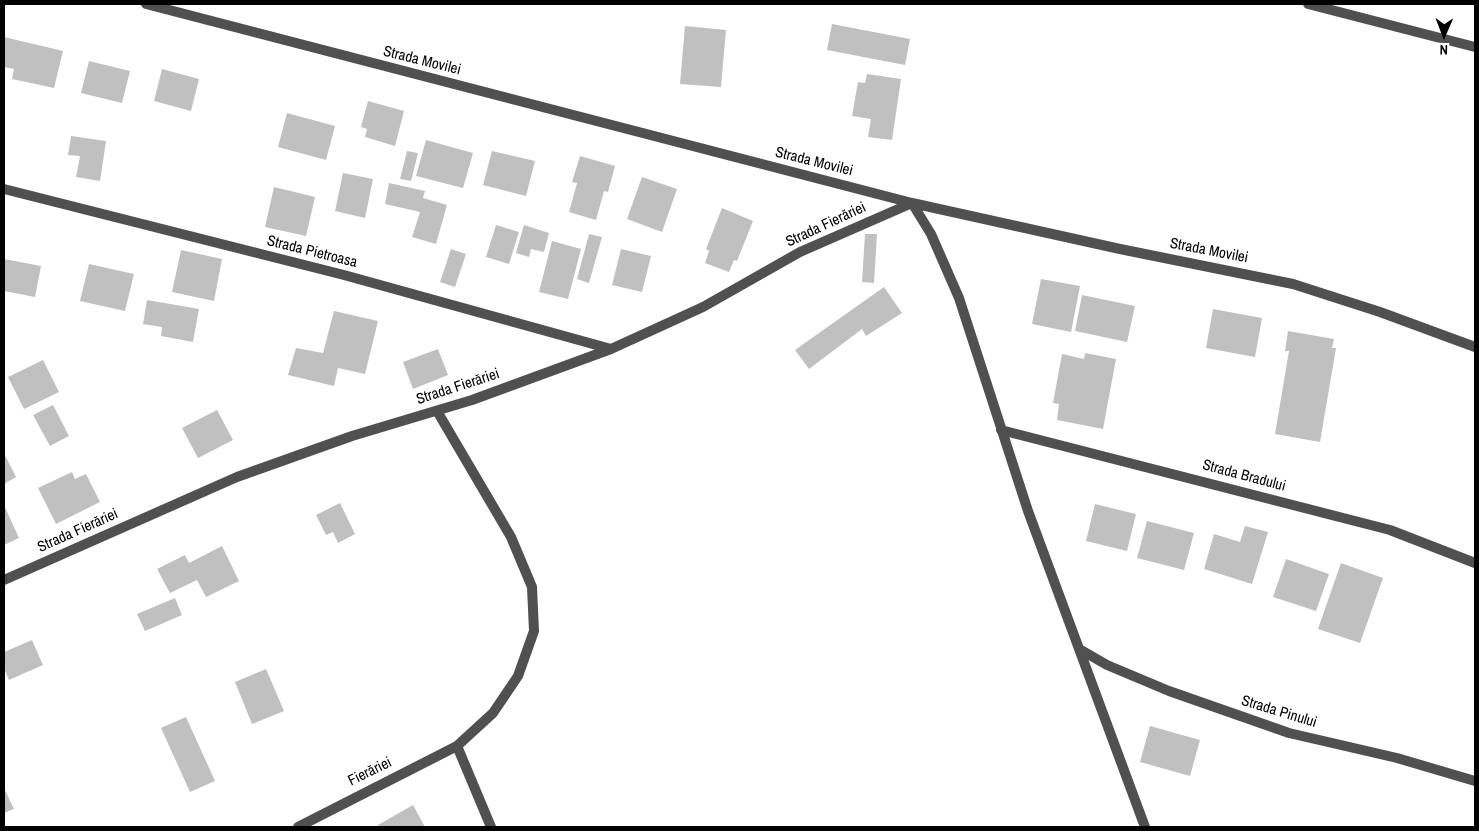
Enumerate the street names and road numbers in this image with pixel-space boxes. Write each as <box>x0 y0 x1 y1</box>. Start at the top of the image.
street label: Strada Movilei <box>381 43 463 79</box>
street label: Strada Movilei <box>773 144 855 180</box>
street label: Strada Fierăriei <box>783 199 869 251</box>
street label: Strada Pietroasa <box>265 232 359 272</box>
street label: Strada Movilei <box>1168 235 1250 267</box>
street label: Strada Fierăriei <box>414 365 502 409</box>
street label: Strada Bradului <box>1200 456 1288 496</box>
street label: Strada Fierăriei <box>35 505 121 557</box>
street label: Strada Pinului <box>1239 692 1319 732</box>
street label: Fierăriei <box>345 754 395 790</box>

